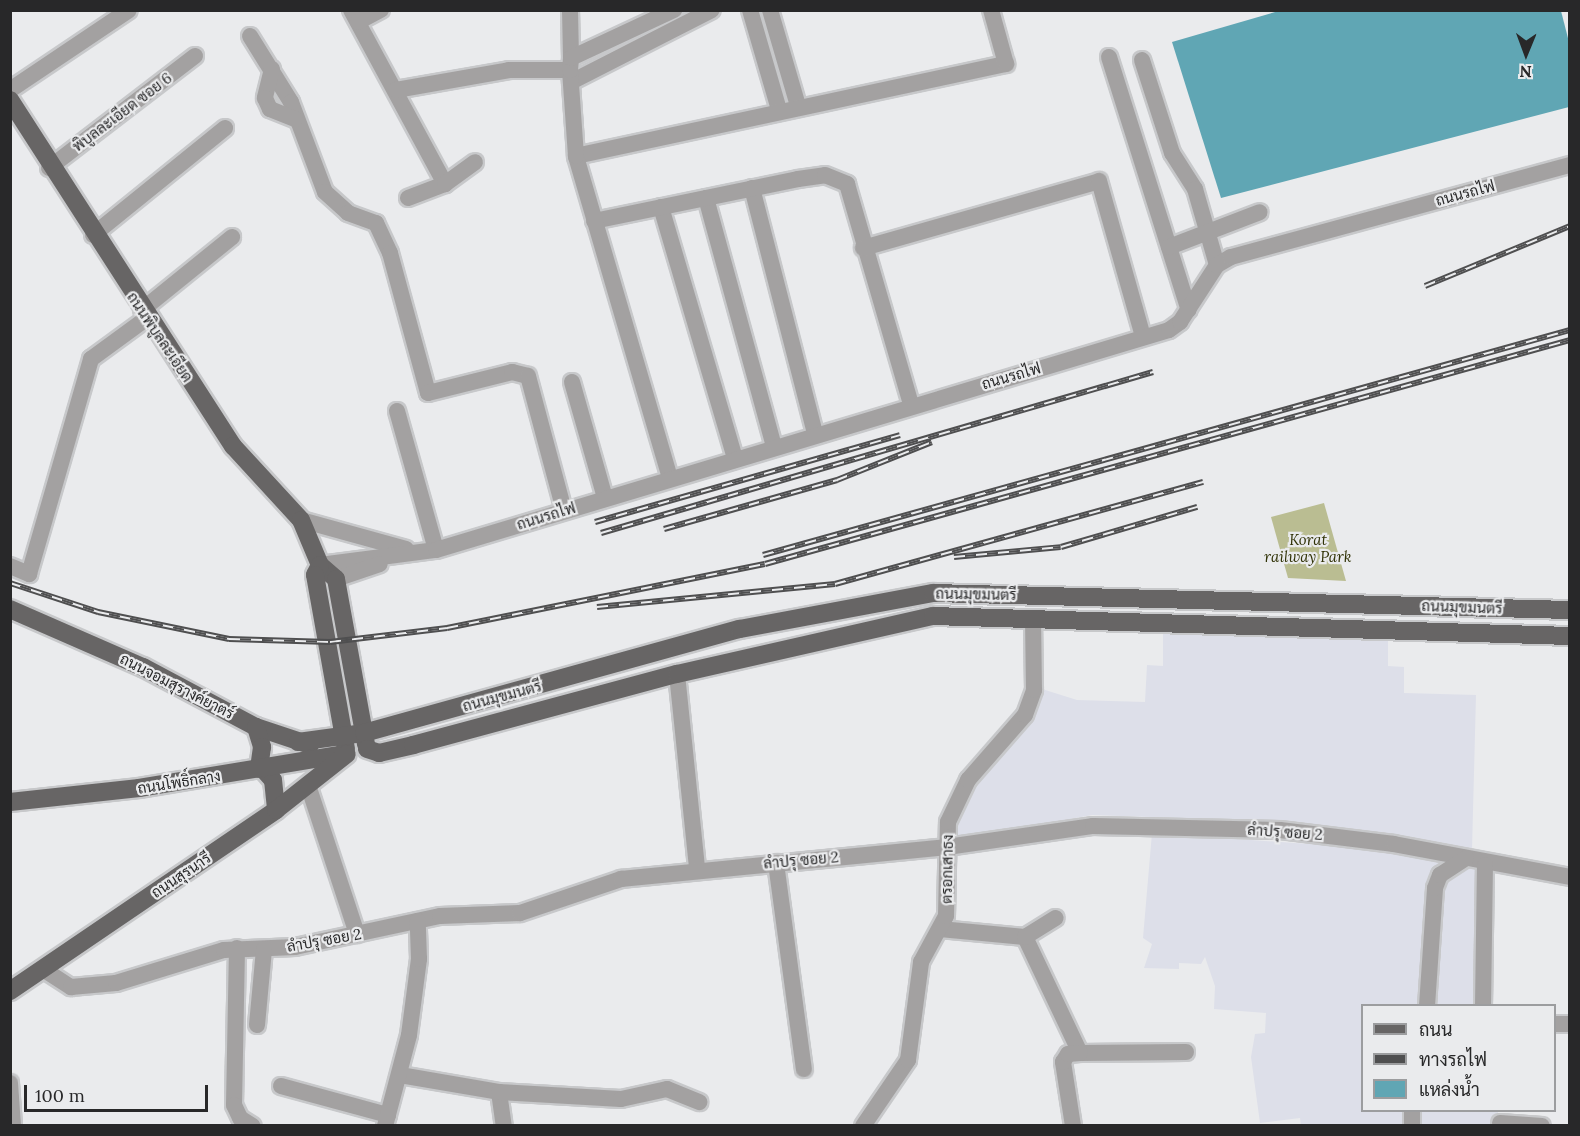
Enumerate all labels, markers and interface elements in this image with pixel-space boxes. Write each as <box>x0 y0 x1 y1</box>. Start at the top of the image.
north arrow <box>1496 24 1556 84</box>
text: N <box>1519 62 1532 82</box>
street label: พิบูลละเอียด ซอย 6 <box>69 69 175 155</box>
street label: ถนนรถไฟ <box>1433 176 1497 210</box>
street label: ถนนพิบูลละเอียด <box>123 289 197 385</box>
street label: ถนนรถไฟ <box>979 359 1043 393</box>
street label: ถนนรถไฟ <box>514 499 578 533</box>
park label: Korat railway Park <box>1264 530 1352 565</box>
street label: ถนนมุขมนตรี <box>935 584 1017 604</box>
street label: ถนนมุขมนตรี <box>1421 597 1503 617</box>
street label: ถนนจอมสุรางค์ยาตร์ <box>117 649 237 723</box>
street label: ถนนมุขมนตรี <box>461 677 543 715</box>
street label: ถนนโพธิ์กลาง <box>136 767 222 797</box>
street label: ลำปรุ ซอย 2 <box>1247 820 1323 844</box>
street label: ตรอกเสาธง <box>937 834 957 904</box>
street label: ลำปรุ ซอย 2 <box>763 848 839 872</box>
street label: ถนนสุรนารี <box>148 849 214 901</box>
street label: ลำปรุ ซอย 2 <box>285 925 363 955</box>
legend <box>1361 1004 1556 1112</box>
text: ถนน <box>1419 1018 1452 1041</box>
text: ทางรถไฟ <box>1419 1048 1487 1071</box>
scale bar <box>27 1073 212 1111</box>
text: แหล่งน้ำ <box>1419 1078 1480 1101</box>
text: 100 m <box>35 1084 85 1107</box>

